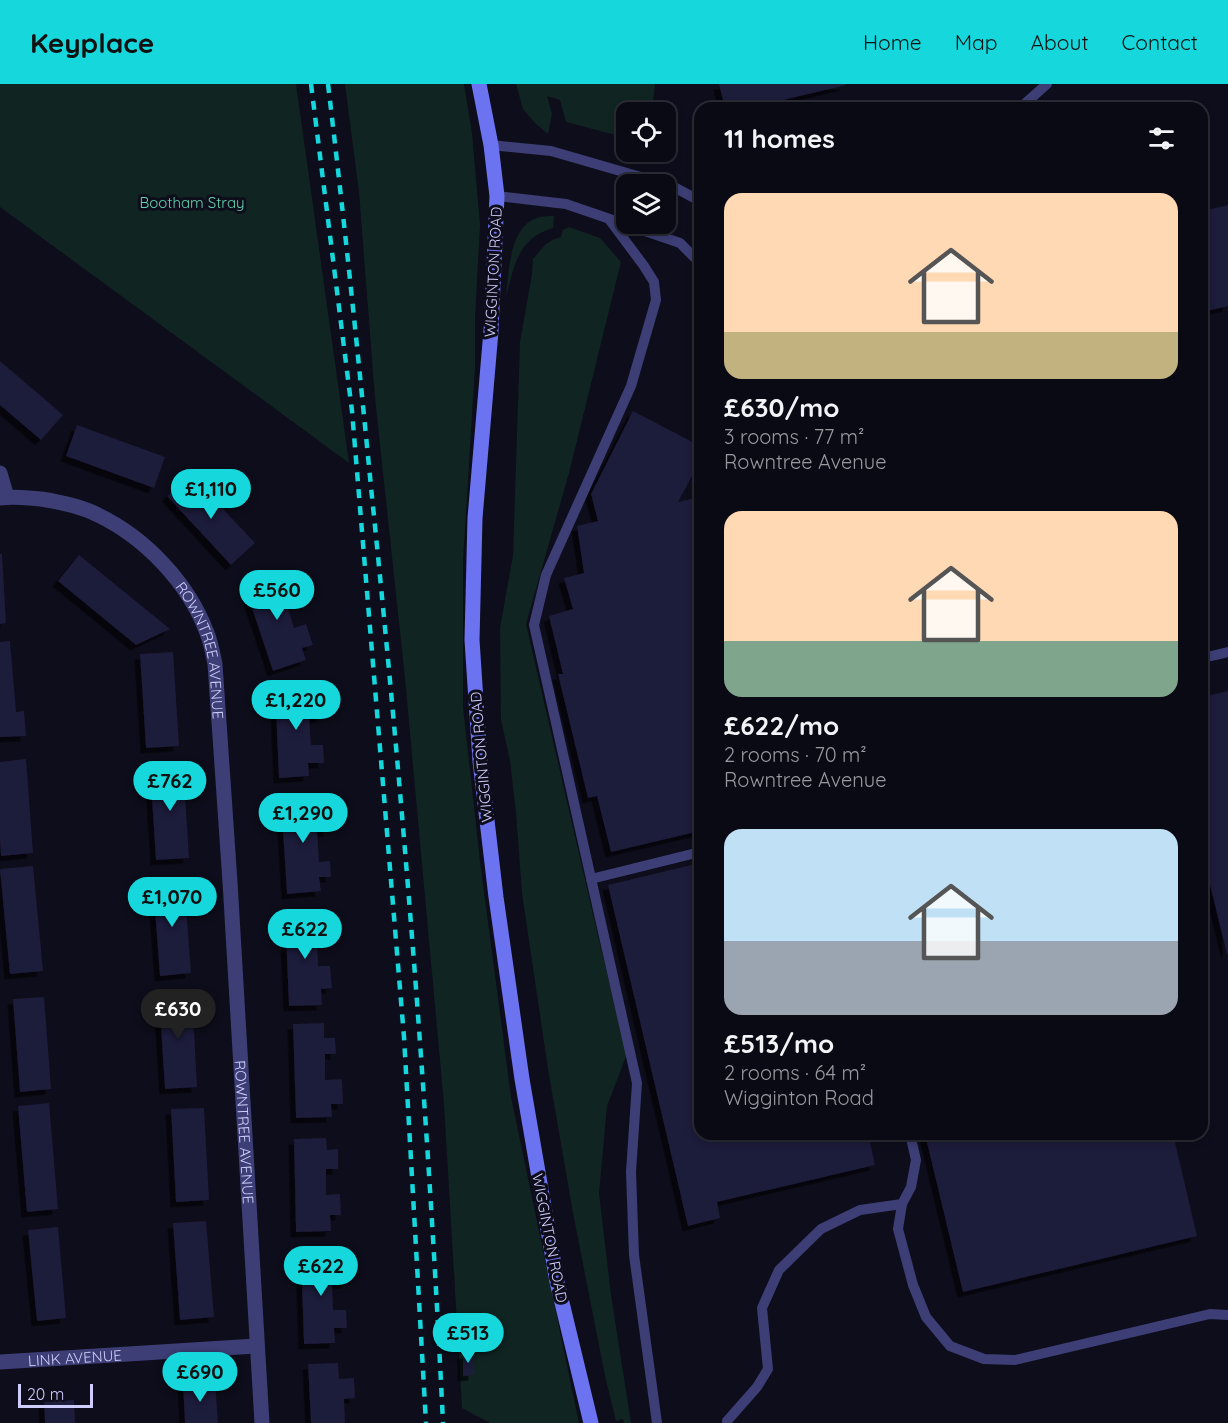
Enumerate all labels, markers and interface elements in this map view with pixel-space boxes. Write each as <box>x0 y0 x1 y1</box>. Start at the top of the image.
text: Keyplace <box>30 25 154 60</box>
text: Home <box>863 29 922 55</box>
text: Map <box>955 29 998 55</box>
text: About <box>1031 29 1089 55</box>
text: Contact <box>1122 29 1198 55</box>
map controls <box>616 102 676 234</box>
button: locate <box>616 102 676 162</box>
text: 11 homes <box>724 122 835 155</box>
icon: filters <box>1145 122 1178 155</box>
button: layers <box>616 174 676 234</box>
park label: Bootham Stray <box>139 193 245 212</box>
street label: WIGGINTON ROAD <box>480 206 506 338</box>
icon: home <box>897 232 1005 340</box>
text: £630/mo <box>724 391 840 424</box>
text: 3 rooms · 77 m² <box>724 424 864 449</box>
text: Rowntree Avenue <box>724 449 886 474</box>
pin: £1,110 <box>162 469 260 520</box>
text: £1,110 <box>185 476 237 501</box>
icon: home <box>897 550 1005 658</box>
pin: £560 <box>241 570 313 621</box>
text: £560 <box>253 577 301 602</box>
street label: ROWNTREE AVENUE <box>172 578 228 720</box>
pin: £1,220 <box>247 680 345 731</box>
text: £1,220 <box>266 687 326 712</box>
street label: WIGGINTON ROAD <box>466 691 496 823</box>
text: £622/mo <box>724 709 839 742</box>
text: 2 rooms · 70 m² <box>724 742 867 767</box>
pin: £762 <box>134 761 206 812</box>
text: Rowntree Avenue <box>724 767 886 792</box>
text: £762 <box>147 768 193 793</box>
pin: £1,290 <box>254 793 352 844</box>
text: £1,290 <box>273 800 333 825</box>
icon: home <box>897 868 1005 976</box>
pin: £1,070 <box>123 877 221 928</box>
text: £1,070 <box>142 884 202 909</box>
pin: £622 <box>269 909 341 960</box>
text: £622 <box>282 916 328 941</box>
pin: £630 <box>142 989 214 1040</box>
text: £630 <box>155 996 201 1021</box>
text: £513/mo <box>724 1027 834 1060</box>
street label: ROWNTREE AVENUE <box>231 1060 259 1205</box>
text: 2 rooms · 64 m² <box>724 1060 866 1085</box>
text: Wigginton Road <box>724 1085 874 1110</box>
street label: WIGGINTON ROAD <box>528 1172 572 1304</box>
pin: £622 <box>285 1246 357 1297</box>
text: £622 <box>298 1253 344 1278</box>
pin: £513 <box>432 1313 504 1364</box>
text: £513 <box>447 1320 489 1345</box>
street label: LINK AVENUE <box>27 1345 122 1370</box>
pin: £690 <box>164 1352 236 1403</box>
text: £690 <box>176 1359 224 1384</box>
scale bar <box>18 1381 93 1408</box>
text: 20 m <box>27 1384 64 1404</box>

